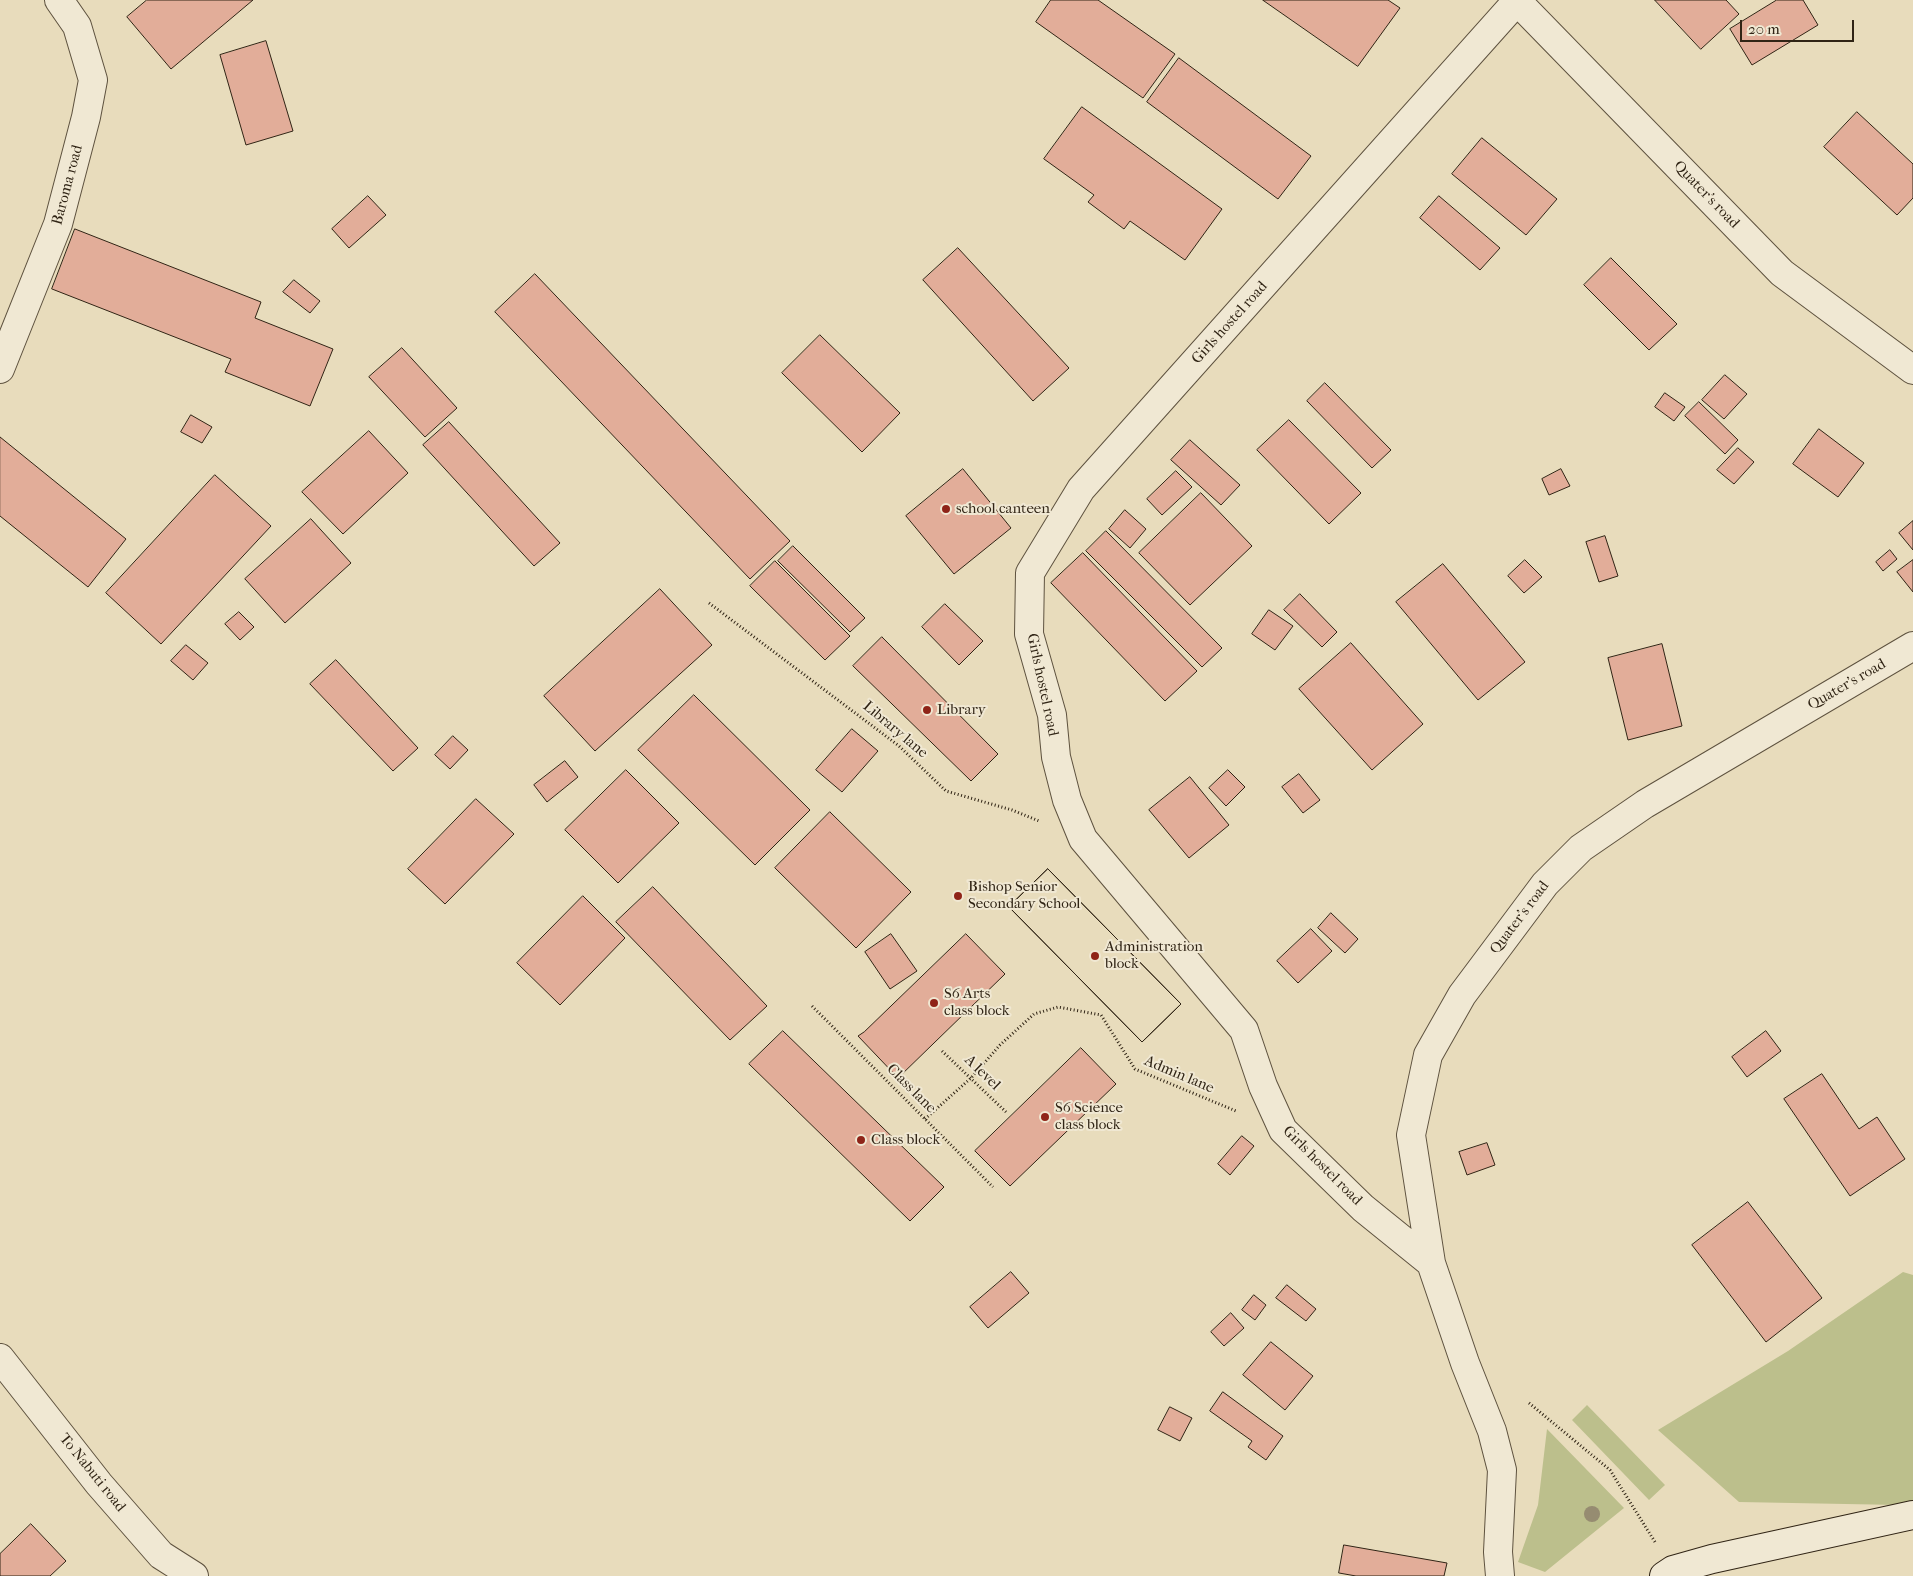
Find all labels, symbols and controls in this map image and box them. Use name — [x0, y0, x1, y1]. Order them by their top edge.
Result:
scale bar — [1743, 10, 1857, 42]
text: 20 m — [1748, 20, 1780, 38]
street label: Baroma road — [49, 143, 87, 227]
street label: Quater's road — [1669, 157, 1743, 233]
street label: Girls hostel road — [1188, 278, 1272, 368]
place label: school canteen — [956, 500, 1050, 518]
marker: school canteen — [940, 503, 952, 515]
street label: Girls hostel road — [1022, 632, 1062, 738]
street label: Quater's road — [1805, 655, 1889, 715]
street label: Library lane — [859, 698, 931, 762]
place label: Library — [937, 701, 986, 719]
marker: Library — [921, 704, 933, 716]
place label: Bishop Senior Secondary School — [968, 878, 1081, 913]
street label: Quater's road — [1487, 878, 1553, 958]
marker: Bishop Senior Secondary School — [952, 890, 964, 902]
place label: Administration block — [1105, 938, 1203, 973]
marker: Administration block — [1089, 950, 1101, 962]
place label: S6 Arts class block — [944, 985, 1010, 1020]
marker: S6 Arts class block — [928, 997, 940, 1009]
street label: A level — [960, 1052, 1004, 1094]
street label: Admin lane — [1141, 1052, 1217, 1098]
street label: Class lane — [882, 1060, 940, 1118]
place label: S6 Science class block — [1055, 1099, 1123, 1134]
marker: S6 Science class block — [1039, 1111, 1051, 1123]
street label: Girls hostel road — [1279, 1123, 1365, 1209]
place label: Class block — [871, 1131, 940, 1149]
marker: Class block — [855, 1134, 867, 1146]
street label: To Nabuti road — [55, 1430, 129, 1516]

